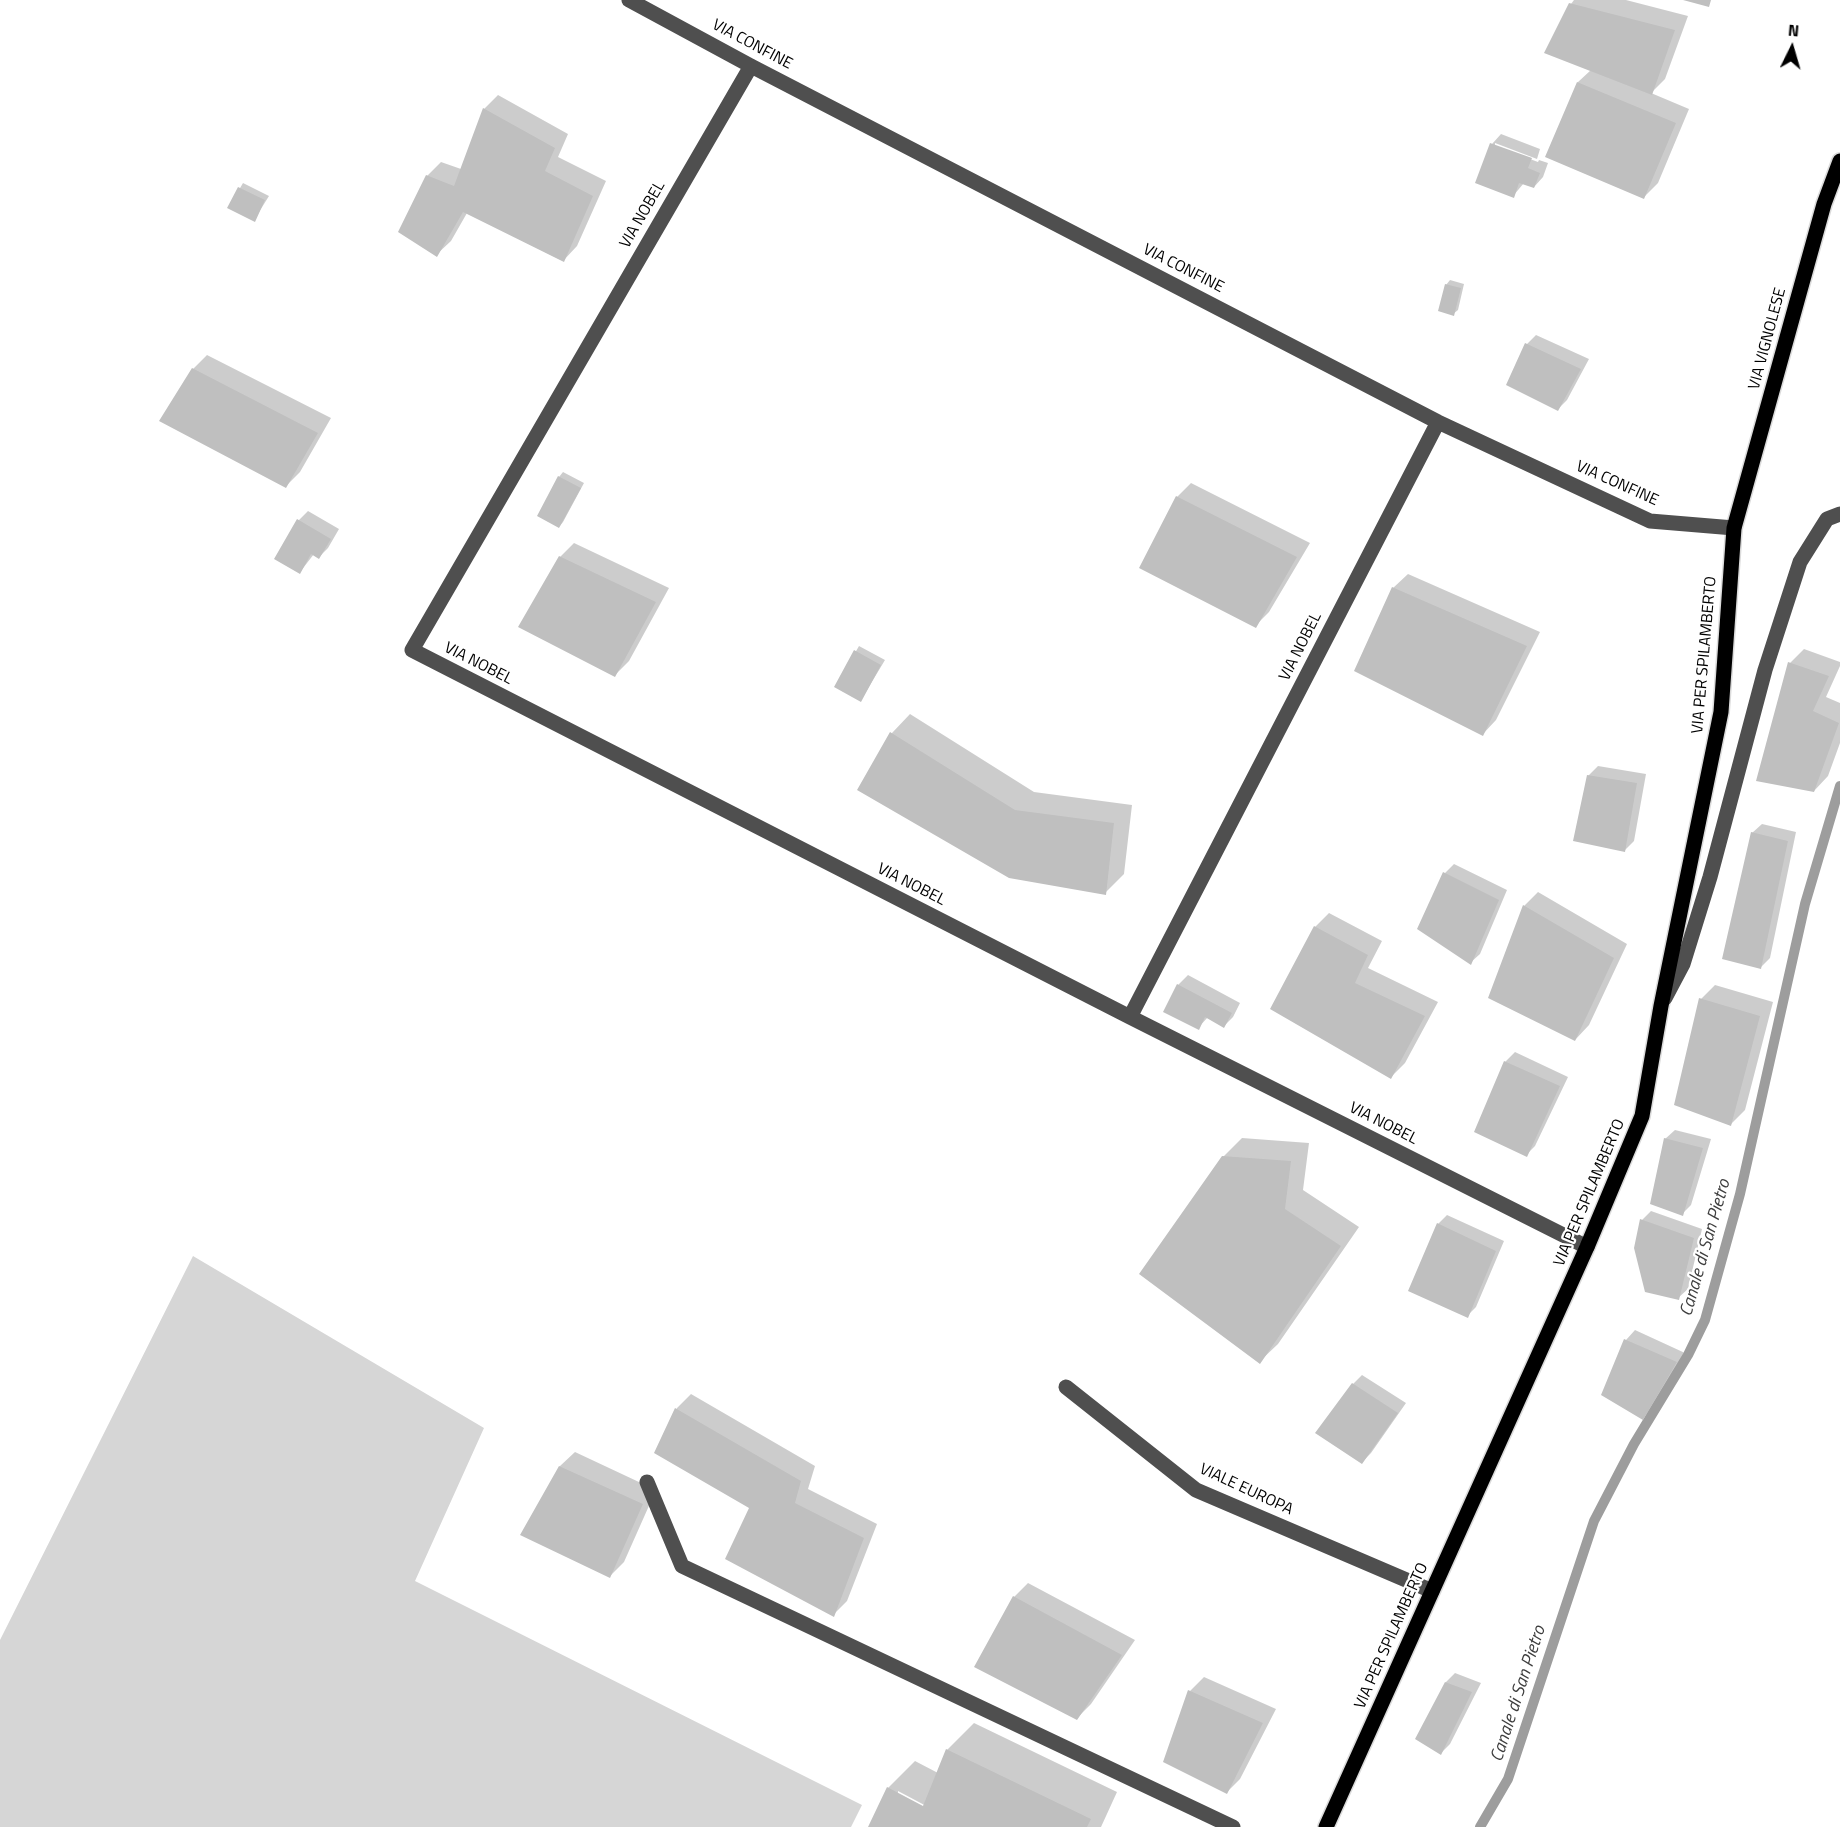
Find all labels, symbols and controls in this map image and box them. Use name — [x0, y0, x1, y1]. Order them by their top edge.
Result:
street label: VIA CONFINE — [709, 16, 795, 74]
north arrow — [1762, 18, 1822, 78]
text: N — [1787, 18, 1800, 43]
street label: VIA NOBEL — [616, 178, 670, 252]
street label: VIA CONFINE — [1139, 240, 1227, 298]
street label: VIA VIGNOLESE — [1745, 286, 1791, 392]
street label: VIA CONFINE — [1573, 457, 1661, 511]
street label: VIA PER SPILAMBERTO — [1689, 576, 1721, 734]
street label: VIA NOBEL — [1276, 610, 1326, 684]
street label: VIA NOBEL — [441, 639, 515, 689]
street label: VIA NOBEL — [874, 860, 948, 910]
street label: VIA NOBEL — [1346, 1099, 1420, 1149]
street label: VIA PER SPILAMBERTO — [1550, 1117, 1630, 1269]
water label: Canale di San Pietro — [1676, 1177, 1736, 1319]
street label: VIALE EUROPA — [1196, 1460, 1296, 1520]
street label: VIA PER SPILAMBERTO — [1351, 1560, 1433, 1712]
water label: Canale di San Pietro — [1487, 1623, 1551, 1765]

